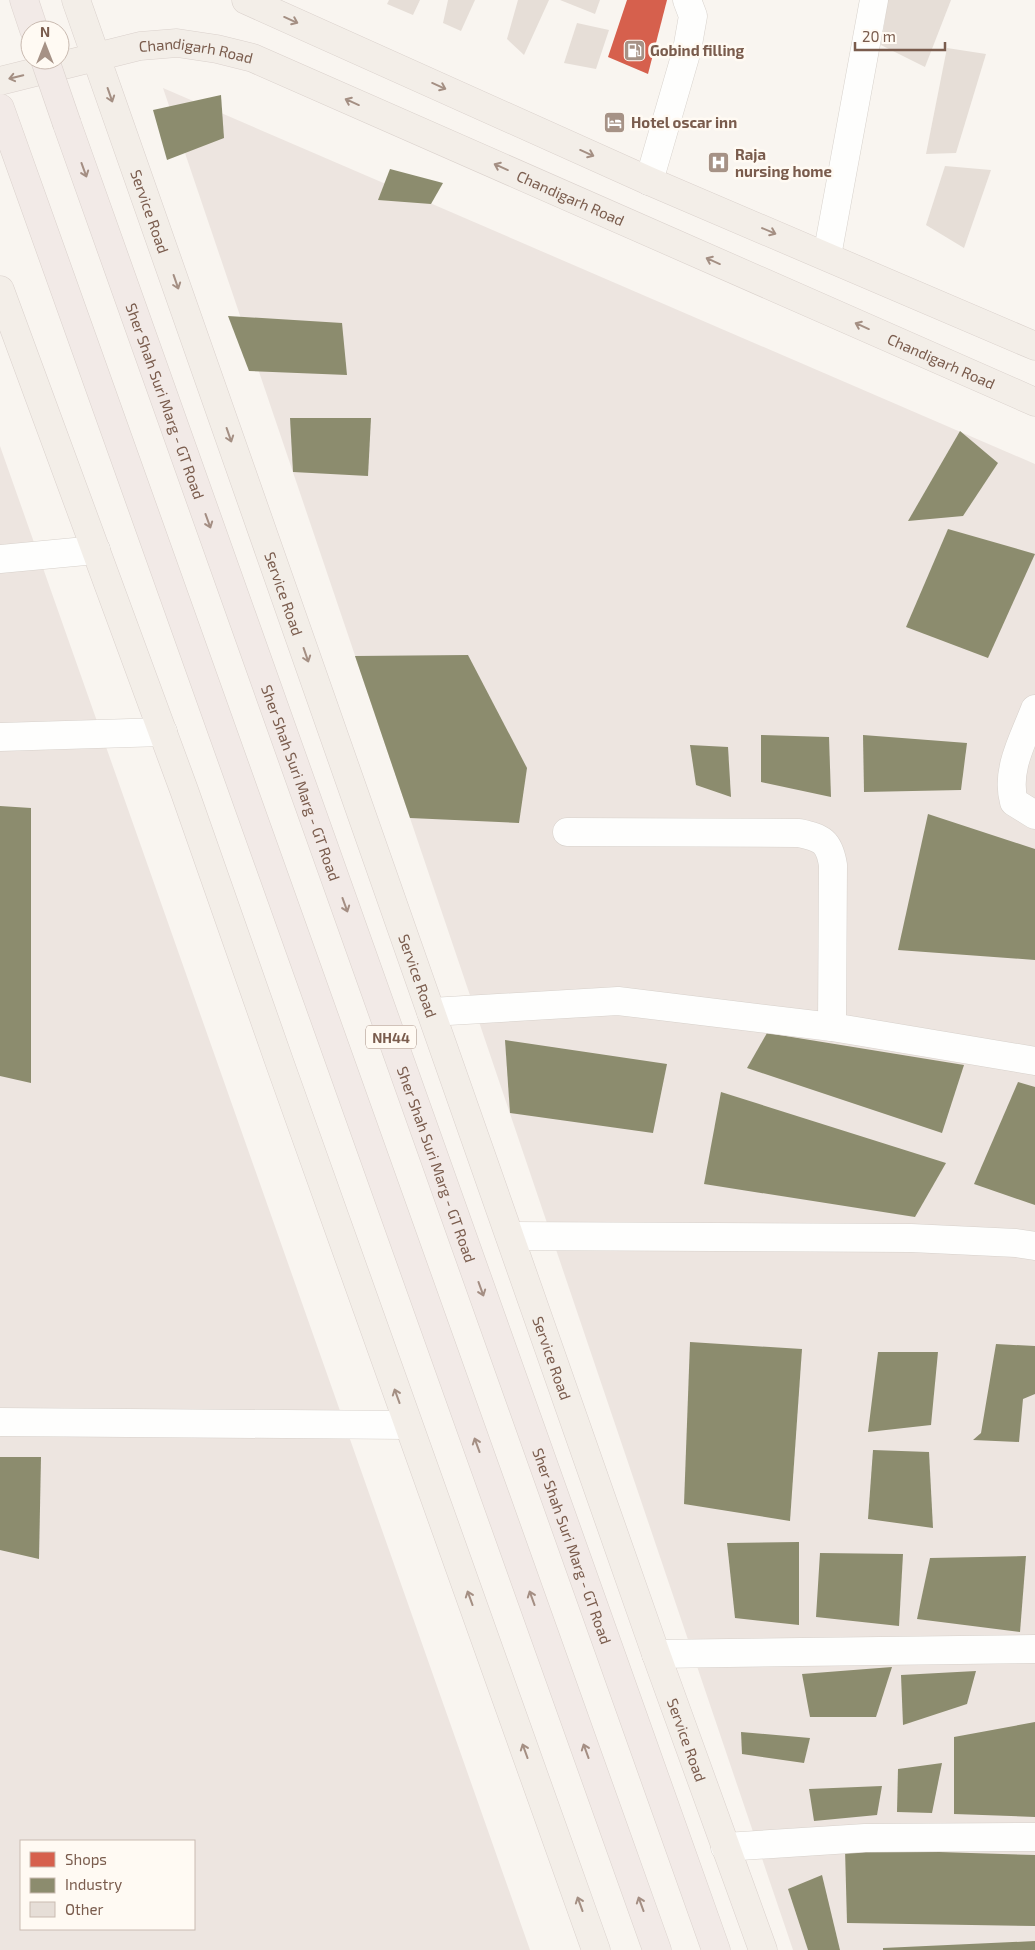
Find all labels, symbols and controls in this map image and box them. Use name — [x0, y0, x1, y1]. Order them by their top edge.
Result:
one-way arrow — [283, 15, 298, 25]
north arrow — [20, 20, 70, 70]
scale bar — [855, 20, 945, 52]
text: N — [40, 23, 50, 40]
text: 20 m — [862, 27, 896, 45]
street label: Chandigarh Road — [138, 33, 255, 67]
fuel station icon: Gobind filling — [622, 38, 646, 62]
place label: Gobind filling — [650, 41, 745, 59]
one-way arrow — [8, 73, 24, 83]
one-way arrow — [431, 82, 446, 92]
one-way arrow — [106, 87, 116, 103]
one-way arrow — [345, 96, 360, 106]
hotel icon: Hotel oscar inn — [603, 110, 627, 134]
place label: Hotel oscar inn — [631, 113, 737, 131]
place label: Raja nursing home — [735, 145, 832, 180]
one-way arrow — [579, 148, 594, 158]
hospital icon: Raja nursing home — [707, 151, 731, 175]
one-way arrow — [79, 162, 89, 178]
one-way arrow — [494, 162, 509, 171]
street label: Chandigarh Road — [514, 166, 627, 229]
street label: Service Road — [127, 167, 173, 256]
one-way arrow — [761, 228, 776, 237]
one-way arrow — [706, 255, 721, 265]
one-way arrow — [172, 274, 181, 289]
street label: Sher Shah Suri Marg - GT Road — [122, 301, 209, 501]
one-way arrow — [855, 320, 870, 330]
street label: Chandigarh Road — [885, 329, 998, 392]
one-way arrow — [225, 427, 234, 442]
one-way arrow — [204, 513, 213, 528]
street label: Service Road — [261, 549, 307, 638]
one-way arrow — [302, 646, 311, 662]
street label: Sher Shah Suri Marg - GT Road — [258, 682, 344, 883]
one-way arrow — [341, 897, 350, 912]
street label: Service Road — [395, 932, 441, 1020]
road number: NH44 — [366, 1026, 416, 1048]
street label: Sher Shah Suri Marg - GT Road — [394, 1064, 480, 1265]
one-way arrow — [477, 1281, 486, 1296]
street label: Service Road — [529, 1314, 575, 1402]
one-way arrow — [392, 1389, 401, 1404]
one-way arrow — [472, 1438, 481, 1453]
street label: Sher Shah Suri Marg - GT Road — [529, 1445, 615, 1646]
one-way arrow — [465, 1591, 474, 1606]
one-way arrow — [527, 1591, 536, 1606]
street label: Service Road — [664, 1696, 710, 1784]
one-way arrow — [520, 1744, 529, 1759]
one-way arrow — [581, 1744, 590, 1759]
legend — [20, 1840, 195, 1930]
text: Shops — [65, 1850, 107, 1868]
text: Industry — [65, 1875, 122, 1893]
one-way arrow — [575, 1897, 584, 1912]
one-way arrow — [636, 1897, 645, 1912]
text: Other — [65, 1900, 104, 1918]

